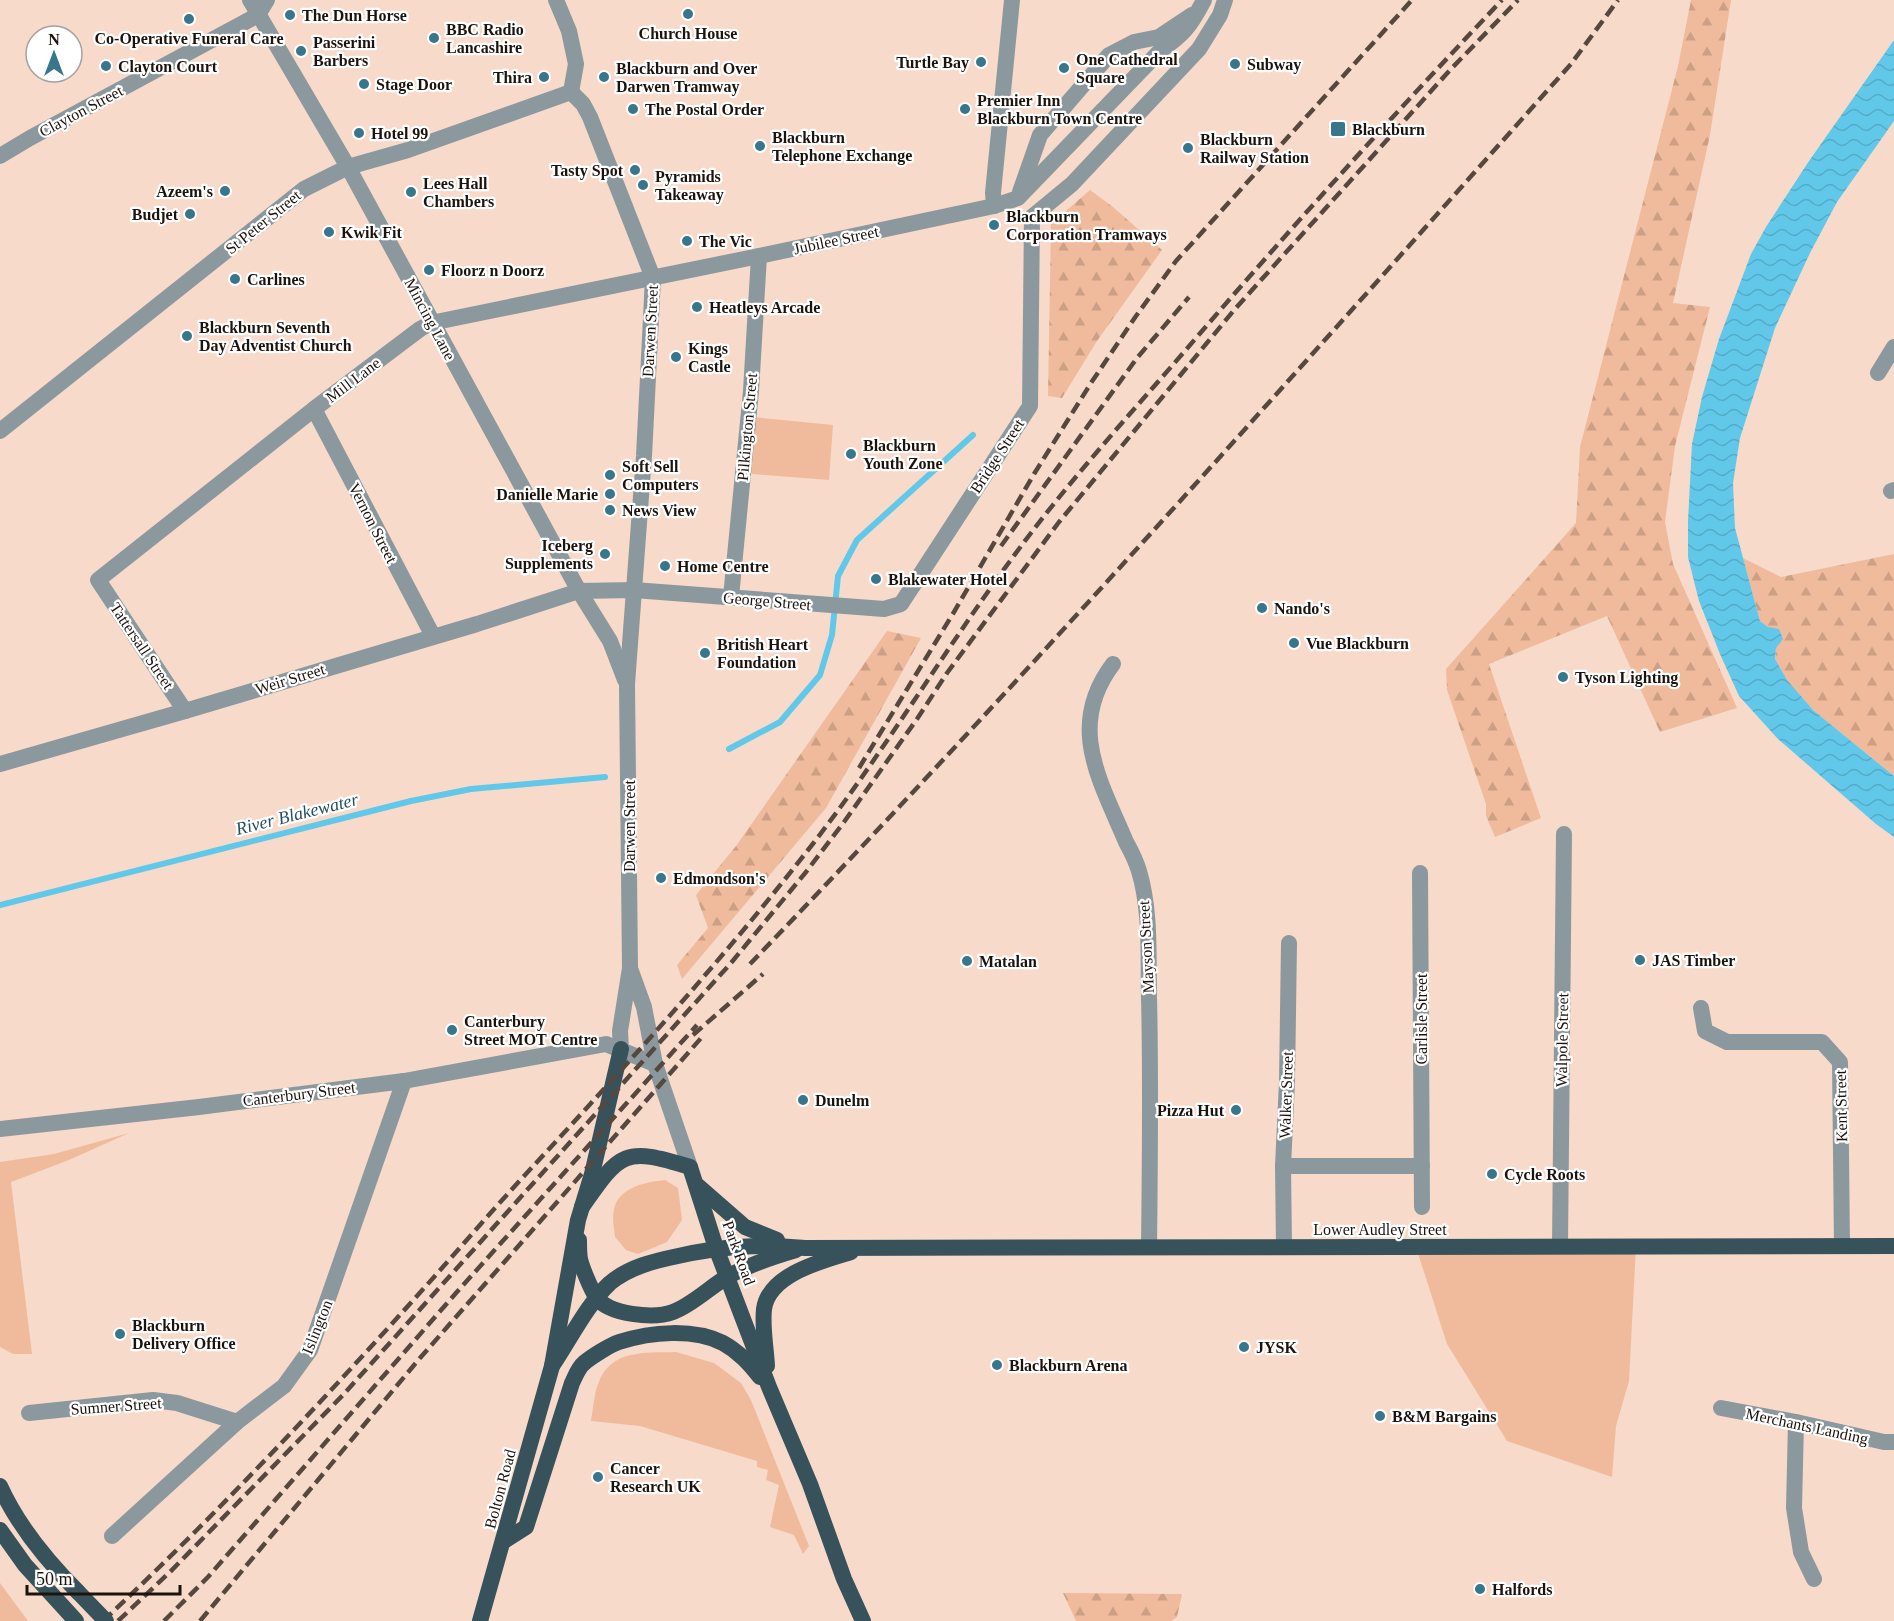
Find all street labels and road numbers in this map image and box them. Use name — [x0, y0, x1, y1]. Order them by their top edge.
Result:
street label: Clayton Street — [36, 82, 127, 141]
street label: St Peter Street — [222, 186, 304, 257]
street label: Jubilee Street — [792, 223, 881, 257]
street label: Mincing Lane — [400, 275, 459, 363]
street label: Darwen Street — [639, 284, 661, 377]
street label: Mill Lane — [323, 354, 383, 406]
street label: Pilkington Street — [734, 372, 761, 482]
street label: Bridge Street — [967, 415, 1028, 497]
street label: Vernon Street — [346, 480, 401, 566]
street label: George Street — [722, 589, 812, 614]
street label: Tattersall Street — [107, 600, 177, 693]
street label: Weir Street — [253, 660, 327, 698]
street label: Darwen Street — [621, 779, 638, 872]
street label: Mayson Street — [1135, 900, 1158, 994]
street label: Carlisle Street — [1413, 973, 1430, 1065]
street label: Walpole Street — [1553, 992, 1572, 1087]
street label: Walker Street — [1276, 1051, 1296, 1139]
street label: Kent Street — [1832, 1069, 1850, 1142]
street label: Canterbury Street — [242, 1079, 357, 1110]
street label: Park Road — [720, 1219, 758, 1287]
street label: Lower Audley Street — [1313, 1221, 1447, 1239]
street label: Islington — [298, 1297, 336, 1357]
street label: Sumner Street — [70, 1394, 163, 1418]
street label: Merchants Landing — [1744, 1405, 1870, 1448]
street label: Bolton Road — [481, 1448, 519, 1530]

